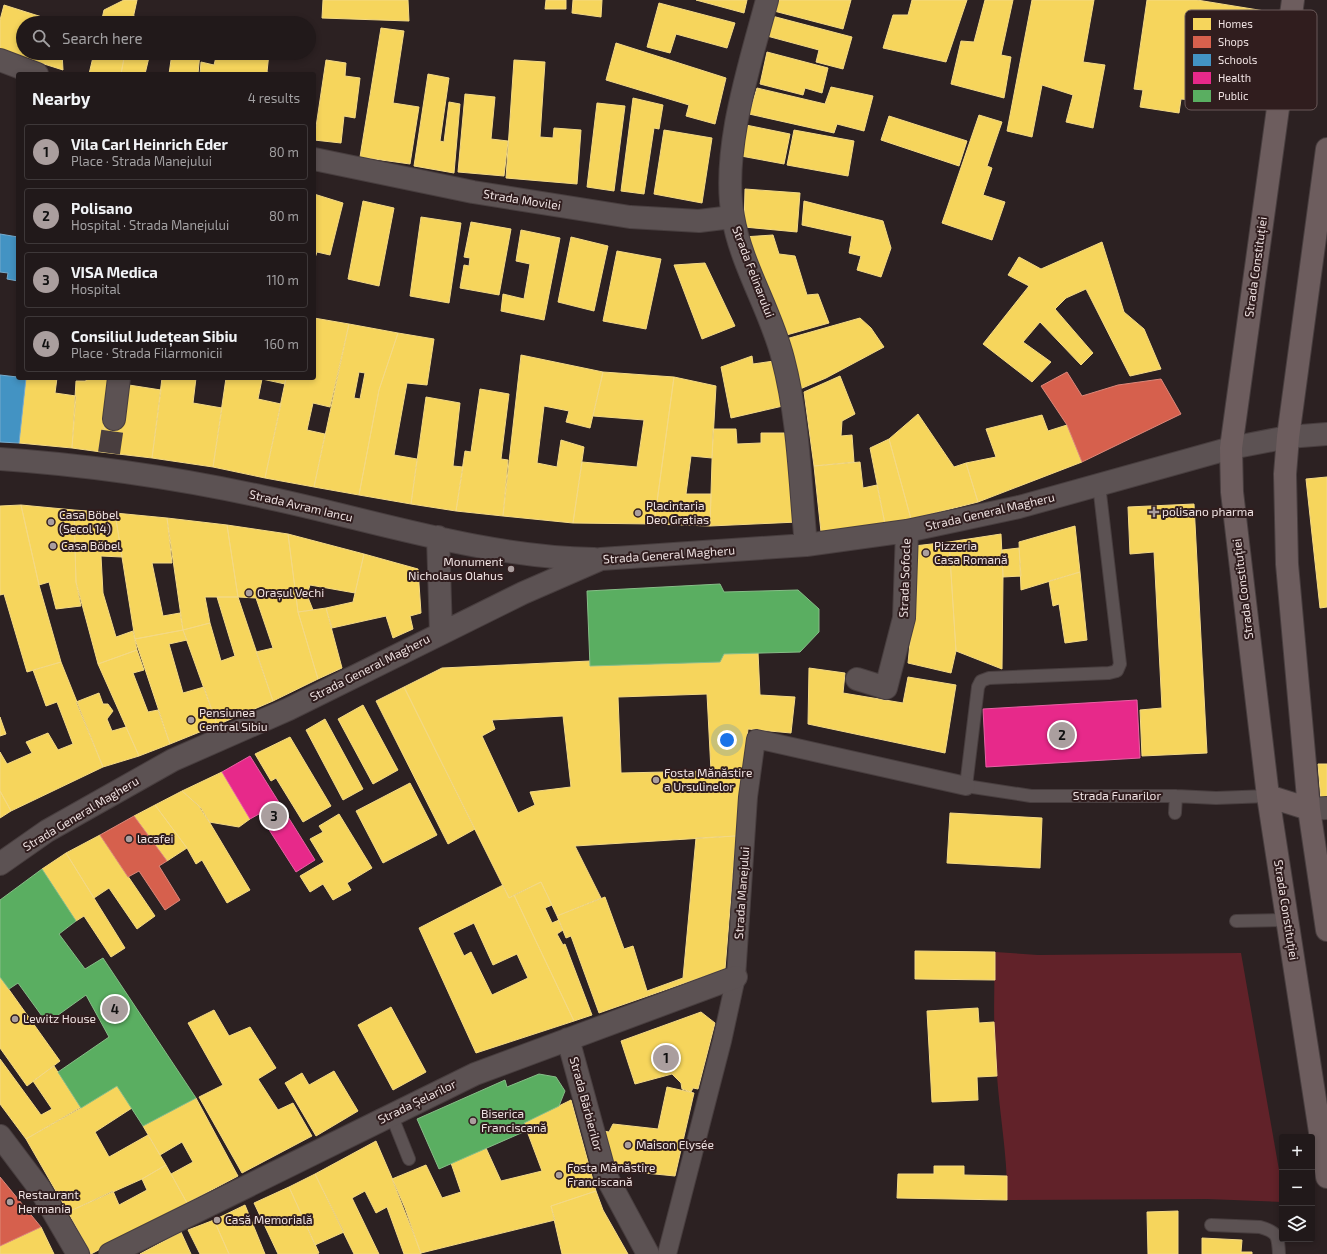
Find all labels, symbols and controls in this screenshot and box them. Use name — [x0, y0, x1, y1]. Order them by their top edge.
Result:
legend — [1185, 10, 1317, 110]
search box — [16, 16, 316, 60]
text: Homes — [1218, 17, 1253, 30]
icon: search — [30, 27, 52, 49]
text: Search here — [62, 29, 143, 47]
text: Shops — [1218, 35, 1249, 48]
text: Schools — [1218, 53, 1258, 66]
text: Health — [1218, 71, 1251, 84]
text: Nearby — [32, 88, 90, 108]
text: Public — [1218, 89, 1248, 102]
text: 4 results — [248, 90, 300, 106]
text: Vila Carl Heinrich Eder — [71, 135, 228, 153]
text: 1 — [43, 144, 49, 160]
text: 80 m — [269, 144, 299, 160]
text: Place · Strada Manejului — [71, 153, 212, 169]
street label: Strada Movilei — [482, 186, 562, 212]
text: Polisano — [71, 199, 133, 217]
text: 2 — [42, 208, 50, 224]
text: 80 m — [269, 208, 299, 224]
street label: Strada Constituției — [1241, 216, 1271, 318]
text: Hospital · Strada Manejului — [71, 217, 229, 233]
street label: Strada Felinarului — [730, 224, 778, 319]
text: VISA Medica — [71, 263, 158, 281]
text: 3 — [42, 272, 50, 288]
text: 110 m — [267, 272, 299, 288]
text: Hospital — [71, 281, 120, 297]
text: Consiliul Județean Sibiu — [71, 327, 237, 345]
text: 4 — [42, 336, 50, 352]
text: 160 m — [264, 336, 299, 352]
text: Place · Strada Filarmonicii — [71, 345, 223, 361]
street label: Strada Avram Iancu — [248, 486, 354, 524]
street label: Strada General Magheru — [924, 489, 1056, 533]
place label: Placintaria Deo Gratias — [646, 498, 709, 526]
place label: polisano pharma — [1162, 504, 1254, 518]
place label: Casa Böbel (Secol 14) — [59, 507, 119, 535]
marker: polisano pharma — [1149, 507, 1159, 517]
marker: Placintaria Deo Gratias — [633, 508, 643, 518]
marker: Casa Böbel (Secol 14) — [46, 517, 56, 527]
place label: Casa Böbel — [61, 538, 121, 552]
street label: Strada Sofocle — [896, 538, 912, 618]
place label: Pizzeria Casa Romană — [934, 538, 1008, 566]
street label: Strada Constituției — [1229, 538, 1257, 640]
marker: Casa Böbel — [48, 541, 58, 551]
street label: Strada General Magheru — [602, 542, 735, 566]
marker: Pizzeria Casa Romană — [921, 548, 931, 558]
place label: Monument Nicholaus Olahus — [408, 554, 503, 582]
marker: Monument Nicholaus Olahus — [506, 564, 516, 574]
place label: Orașul Vechi — [257, 585, 324, 601]
marker: Orașul Vechi — [244, 588, 254, 598]
street label: Strada General Magheru — [307, 631, 432, 703]
place label: Pensiunea Central Sibiu — [199, 705, 268, 733]
marker: Pensiunea Central Sibiu — [186, 715, 196, 725]
pin: 2 — [1049, 720, 1075, 750]
your location — [717, 730, 737, 750]
place label: Fosta Mănăstire a Ursulinelor — [664, 765, 752, 793]
street label: Strada General Magheru — [20, 773, 141, 853]
marker: Fosta Mănăstire a Ursulinelor — [651, 775, 661, 785]
street label: Strada Funarilor — [1073, 788, 1161, 802]
pin: 3 — [261, 801, 287, 831]
place label: lacafei — [137, 831, 174, 845]
marker: lacafei — [124, 834, 134, 844]
street label: Strada Manejului — [731, 846, 752, 940]
street label: Strada Constituției — [1270, 859, 1302, 961]
pin: 4 — [102, 994, 128, 1024]
place label: Lewitz House — [23, 1011, 96, 1025]
marker: Lewitz House — [10, 1014, 20, 1024]
pin: 1 — [653, 1043, 679, 1073]
street label: Strada Bărbierilor — [568, 1055, 606, 1153]
street label: Strada Șelarilor — [375, 1076, 459, 1128]
place label: Biserica Franciscană — [481, 1106, 547, 1134]
marker: Biserica Franciscană — [468, 1116, 478, 1126]
map controls — [1279, 1134, 1315, 1242]
button: + — [1279, 1134, 1315, 1170]
place label: Maison Elysée — [636, 1137, 714, 1151]
marker: Maison Elysée — [623, 1140, 633, 1150]
place label: Fosta Mănăstire Franciscană — [567, 1160, 655, 1188]
marker: Fosta Mănăstire Franciscană — [554, 1170, 564, 1180]
button: − — [1279, 1170, 1315, 1206]
place label: Restaurant Hermania — [18, 1187, 79, 1215]
marker: Restaurant Hermania — [5, 1197, 15, 1207]
button: layers — [1279, 1206, 1315, 1242]
place label: Casă Memorială — [225, 1212, 313, 1226]
marker: Casă Memorială — [212, 1215, 222, 1225]

